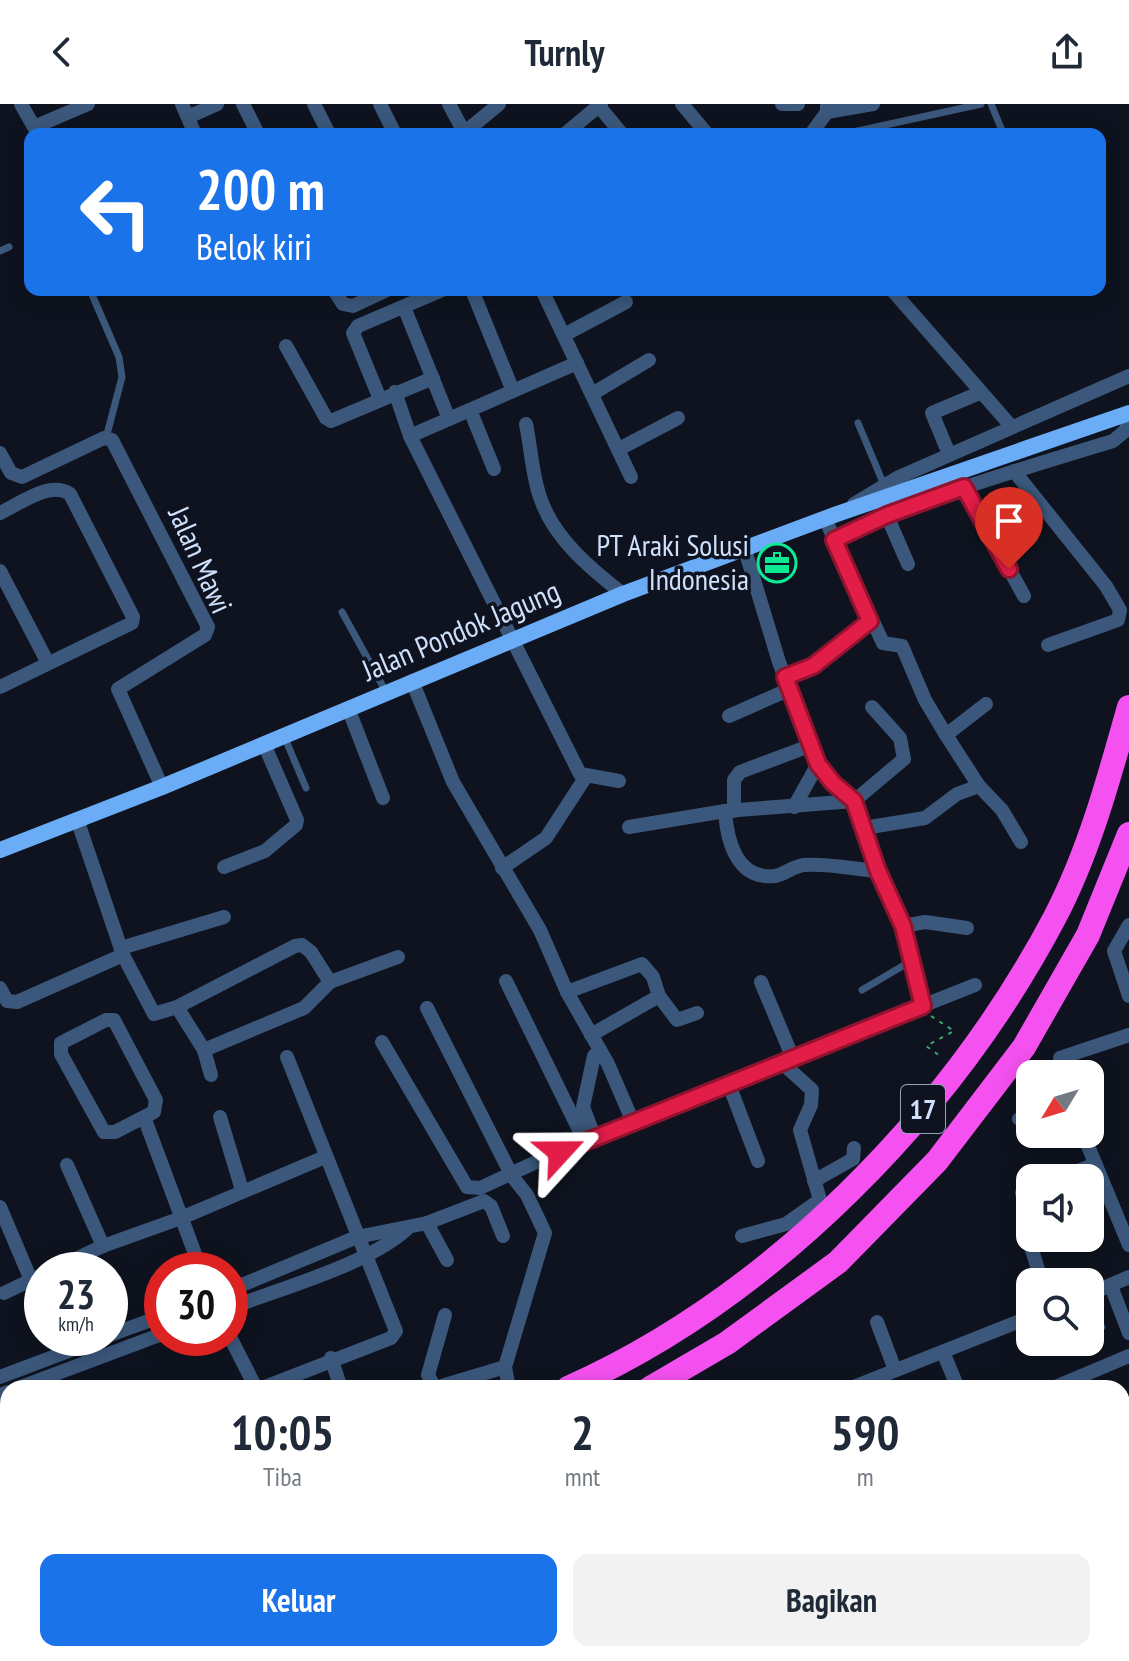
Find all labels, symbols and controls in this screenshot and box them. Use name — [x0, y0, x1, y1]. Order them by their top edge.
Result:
text: Turnly — [525, 29, 604, 76]
icon: back — [40, 30, 84, 74]
icon: share — [1045, 30, 1089, 74]
text: 200 m — [196, 153, 325, 225]
icon: left — [64, 160, 168, 264]
text: Belok kiri — [196, 223, 312, 270]
pin — [975, 487, 1043, 569]
street label: Jalan Mawi — [160, 499, 242, 619]
icon: arrive — [987, 499, 1031, 543]
place label: PT Araki Solusi Indonesia — [596, 525, 749, 598]
office icon: PT Araki Solusi Indonesia — [756, 542, 798, 584]
street label: Jalan Pondok Jagung — [355, 570, 565, 689]
north arrow — [1016, 1060, 1104, 1148]
map controls — [1016, 1060, 1104, 1356]
road number: 17 — [901, 1085, 945, 1133]
position arrow — [518, 1110, 602, 1194]
button: sound — [1016, 1164, 1104, 1252]
speed limit sign: 30 — [144, 1252, 248, 1356]
text: 23 — [57, 1268, 95, 1320]
button: search — [1016, 1268, 1104, 1356]
text: km/h — [58, 1311, 94, 1337]
text: 10:05 — [230, 1401, 334, 1463]
text: 2 — [571, 1401, 594, 1463]
text: 590 — [831, 1401, 900, 1463]
text: Tiba — [263, 1460, 302, 1493]
text: mnt — [565, 1460, 600, 1493]
text: m — [857, 1460, 874, 1493]
button: Keluar — [40, 1554, 557, 1646]
button: Bagikan — [573, 1554, 1090, 1646]

